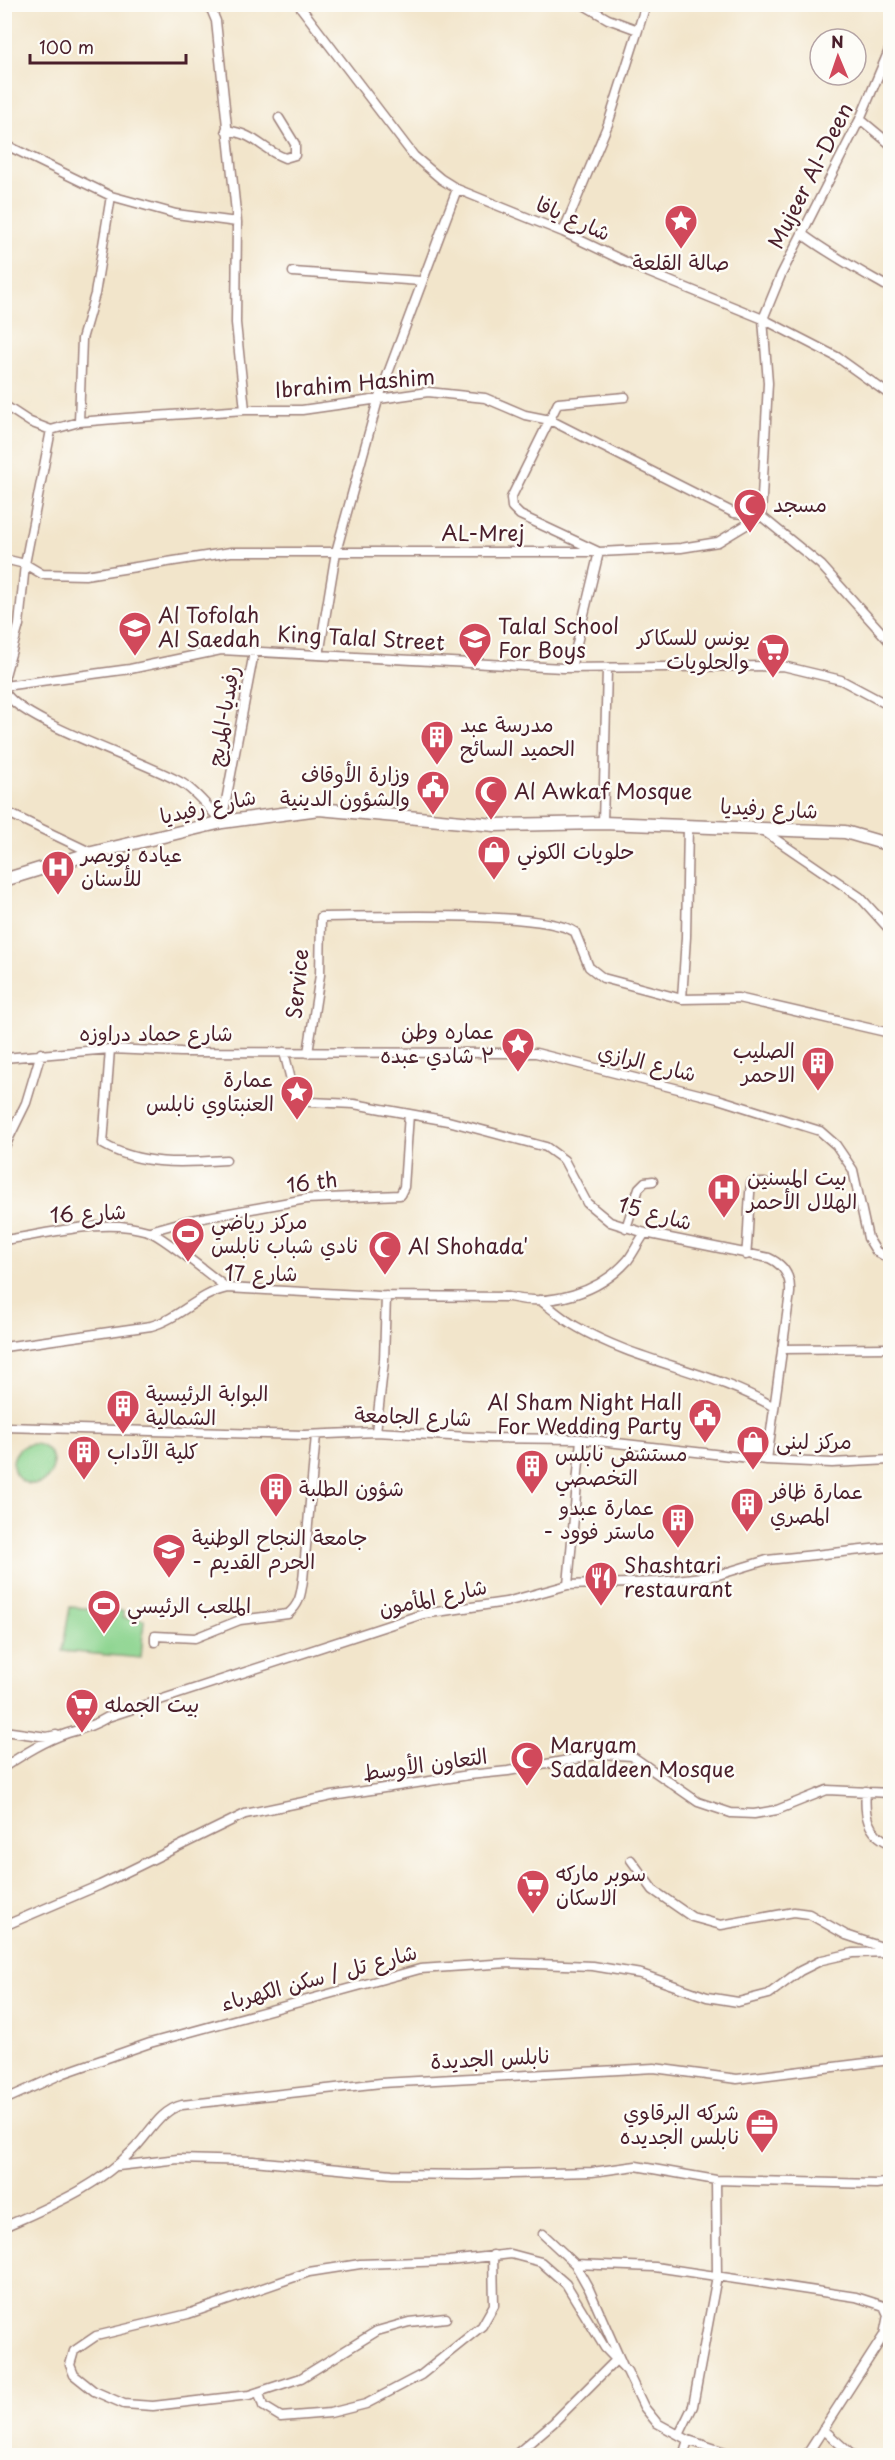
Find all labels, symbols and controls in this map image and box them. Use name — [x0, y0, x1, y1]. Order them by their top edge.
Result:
scale bar — [30, 27, 186, 65]
north arrow — [808, 27, 868, 87]
text: N — [831, 29, 844, 53]
text: 100 m — [39, 33, 94, 60]
street label: Mujeer Al-Deen — [759, 96, 860, 254]
street label: شارع يافا — [531, 187, 616, 249]
place icon: صالة القلعة — [663, 203, 699, 250]
place label: صالة القلعة — [633, 245, 729, 277]
street label: Ibrahim Hashim — [273, 359, 436, 405]
mosque icon: مسجد — [732, 487, 768, 534]
place label: مسجد — [773, 487, 827, 519]
street label: AL-Mrej — [442, 516, 524, 548]
place label: Al Tofolah Al Saedah — [158, 598, 260, 654]
place label: Talal School For Boys — [498, 609, 619, 665]
school or university icon: Al Tofolah Al Saedah — [117, 610, 153, 657]
street label: King Talal Street — [277, 617, 446, 657]
place label: يونس للسكاكر والحلويات — [635, 620, 750, 676]
school or university icon: Talal School For Boys — [457, 621, 493, 668]
supermarket icon: يونس للسكاكر والحلويات — [755, 632, 791, 679]
street label: رفيديا-المريج — [197, 663, 247, 768]
place label: مدرسة عبد الحميد السائح — [460, 707, 575, 763]
building icon: مدرسة عبد الحميد السائح — [419, 719, 455, 766]
place label: وزارة الأوقاف والشؤون الدينية — [280, 757, 410, 813]
public building icon: وزارة الأوقاف والشؤون الدينية — [415, 769, 451, 816]
mosque icon: Al Awkaf Mosque — [473, 774, 509, 821]
place label: Al Awkaf Mosque — [514, 774, 692, 806]
street label: شارع رفيديا — [156, 779, 259, 832]
street label: شارع رفيديا — [719, 788, 819, 827]
shop icon: حلويات الكوني — [476, 834, 512, 881]
place label: حلويات الكوني — [517, 834, 635, 871]
place label: عياده نويصر للأسنان — [79, 837, 182, 893]
hospital icon: عياده نويصر للأسنان — [40, 849, 76, 896]
street label: Service — [276, 947, 316, 1021]
place label: عماره وطن ٣ شادي عبده — [380, 1014, 495, 1071]
street label: شارع حماد دراوزه — [79, 1016, 233, 1049]
place icon: عماره وطن ٣ شادي عبده — [500, 1026, 536, 1073]
street label: شارع الرازي — [595, 1033, 700, 1090]
place label: الصليب الاحمر — [733, 1033, 795, 1089]
building icon: الصليب الاحمر — [800, 1045, 836, 1092]
place label: عمارة العنبتاوي نابلس — [146, 1062, 274, 1119]
place icon: عمارة العنبتاوي نابلس — [279, 1074, 315, 1121]
place label: بيت المسنين الهلال الأحمر — [745, 1160, 857, 1216]
street label: 16 th — [285, 1162, 339, 1200]
hospital icon: بيت المسنين الهلال الأحمر — [706, 1172, 742, 1219]
street label: شارع 15 — [615, 1187, 696, 1238]
street label: شارع 16 — [49, 1194, 127, 1231]
place label: مركز رياضي نادي شباب نابلس — [211, 1204, 358, 1261]
sports icon: مركز رياضي نادي شباب نابلس — [170, 1216, 206, 1263]
mosque icon: Al Shohada' — [367, 1229, 403, 1276]
place label: Al Shohada' — [408, 1229, 528, 1261]
street label: شارع 17 — [225, 1256, 297, 1289]
place label: البوابة الرئيسية الشمالية — [146, 1376, 268, 1432]
place label: Al Sham Night Hall For Wedding Party — [487, 1385, 682, 1441]
building icon: البوابة الرئيسية الشمالية — [105, 1388, 141, 1435]
street label: شارع الجامعة — [354, 1397, 472, 1434]
public building icon: Al Sham Night Hall For Wedding Party — [687, 1397, 723, 1444]
shop icon: مركز لبنى — [735, 1424, 771, 1471]
place label: مركز لبنى — [776, 1424, 852, 1456]
building icon: كلية الآداب — [66, 1434, 102, 1481]
place label: كلية الآداب — [107, 1434, 199, 1466]
place label: مستشفى نابلس التخصصي — [555, 1436, 687, 1497]
building icon: مستشفى نابلس التخصصي — [514, 1448, 550, 1495]
building icon: شؤون الطلبة — [258, 1471, 294, 1518]
place label: شؤون الطلبة — [299, 1471, 404, 1503]
place label: عمارة ظافر المصري — [768, 1474, 864, 1531]
building icon: عمارة ظافر المصري — [729, 1486, 765, 1533]
place label: عمارة عبدو - ماستر فوود — [543, 1490, 655, 1546]
building icon: عمارة عبدو - ماستر فوود — [660, 1502, 696, 1549]
place label: جامعة النجاح الوطنية - الحرم القديم — [192, 1520, 368, 1578]
school or university icon: جامعة النجاح الوطنية - الحرم القديم — [151, 1532, 187, 1579]
place label: Shashtari restaurant — [624, 1548, 732, 1604]
restaurant icon: Shashtari restaurant — [583, 1560, 619, 1607]
street label: شارع المأمون — [376, 1569, 490, 1624]
sports icon: الملعب الرئيسي — [86, 1588, 122, 1635]
place label: الملعب الرئيسي — [127, 1588, 251, 1625]
supermarket icon: بيت الجمله — [64, 1687, 100, 1734]
place label: بيت الجمله — [105, 1687, 199, 1719]
place label: Maryam Sadaldeen Mosque — [550, 1728, 735, 1784]
street label: التعاون الأوسط — [360, 1738, 489, 1788]
mosque icon: Maryam Sadaldeen Mosque — [509, 1740, 545, 1787]
place label: سوبر ماركه الاسكان — [556, 1856, 646, 1912]
supermarket icon: سوبر ماركه الاسكان — [515, 1868, 551, 1915]
street label: شارع تل / سكن الكهرباء — [217, 1934, 421, 2019]
street label: نابلس الجديدة — [430, 2038, 550, 2076]
place label: شركه البرقاوي نابلس الجديده — [620, 2095, 739, 2151]
office icon: شركه البرقاوي نابلس الجديده — [744, 2107, 780, 2154]

